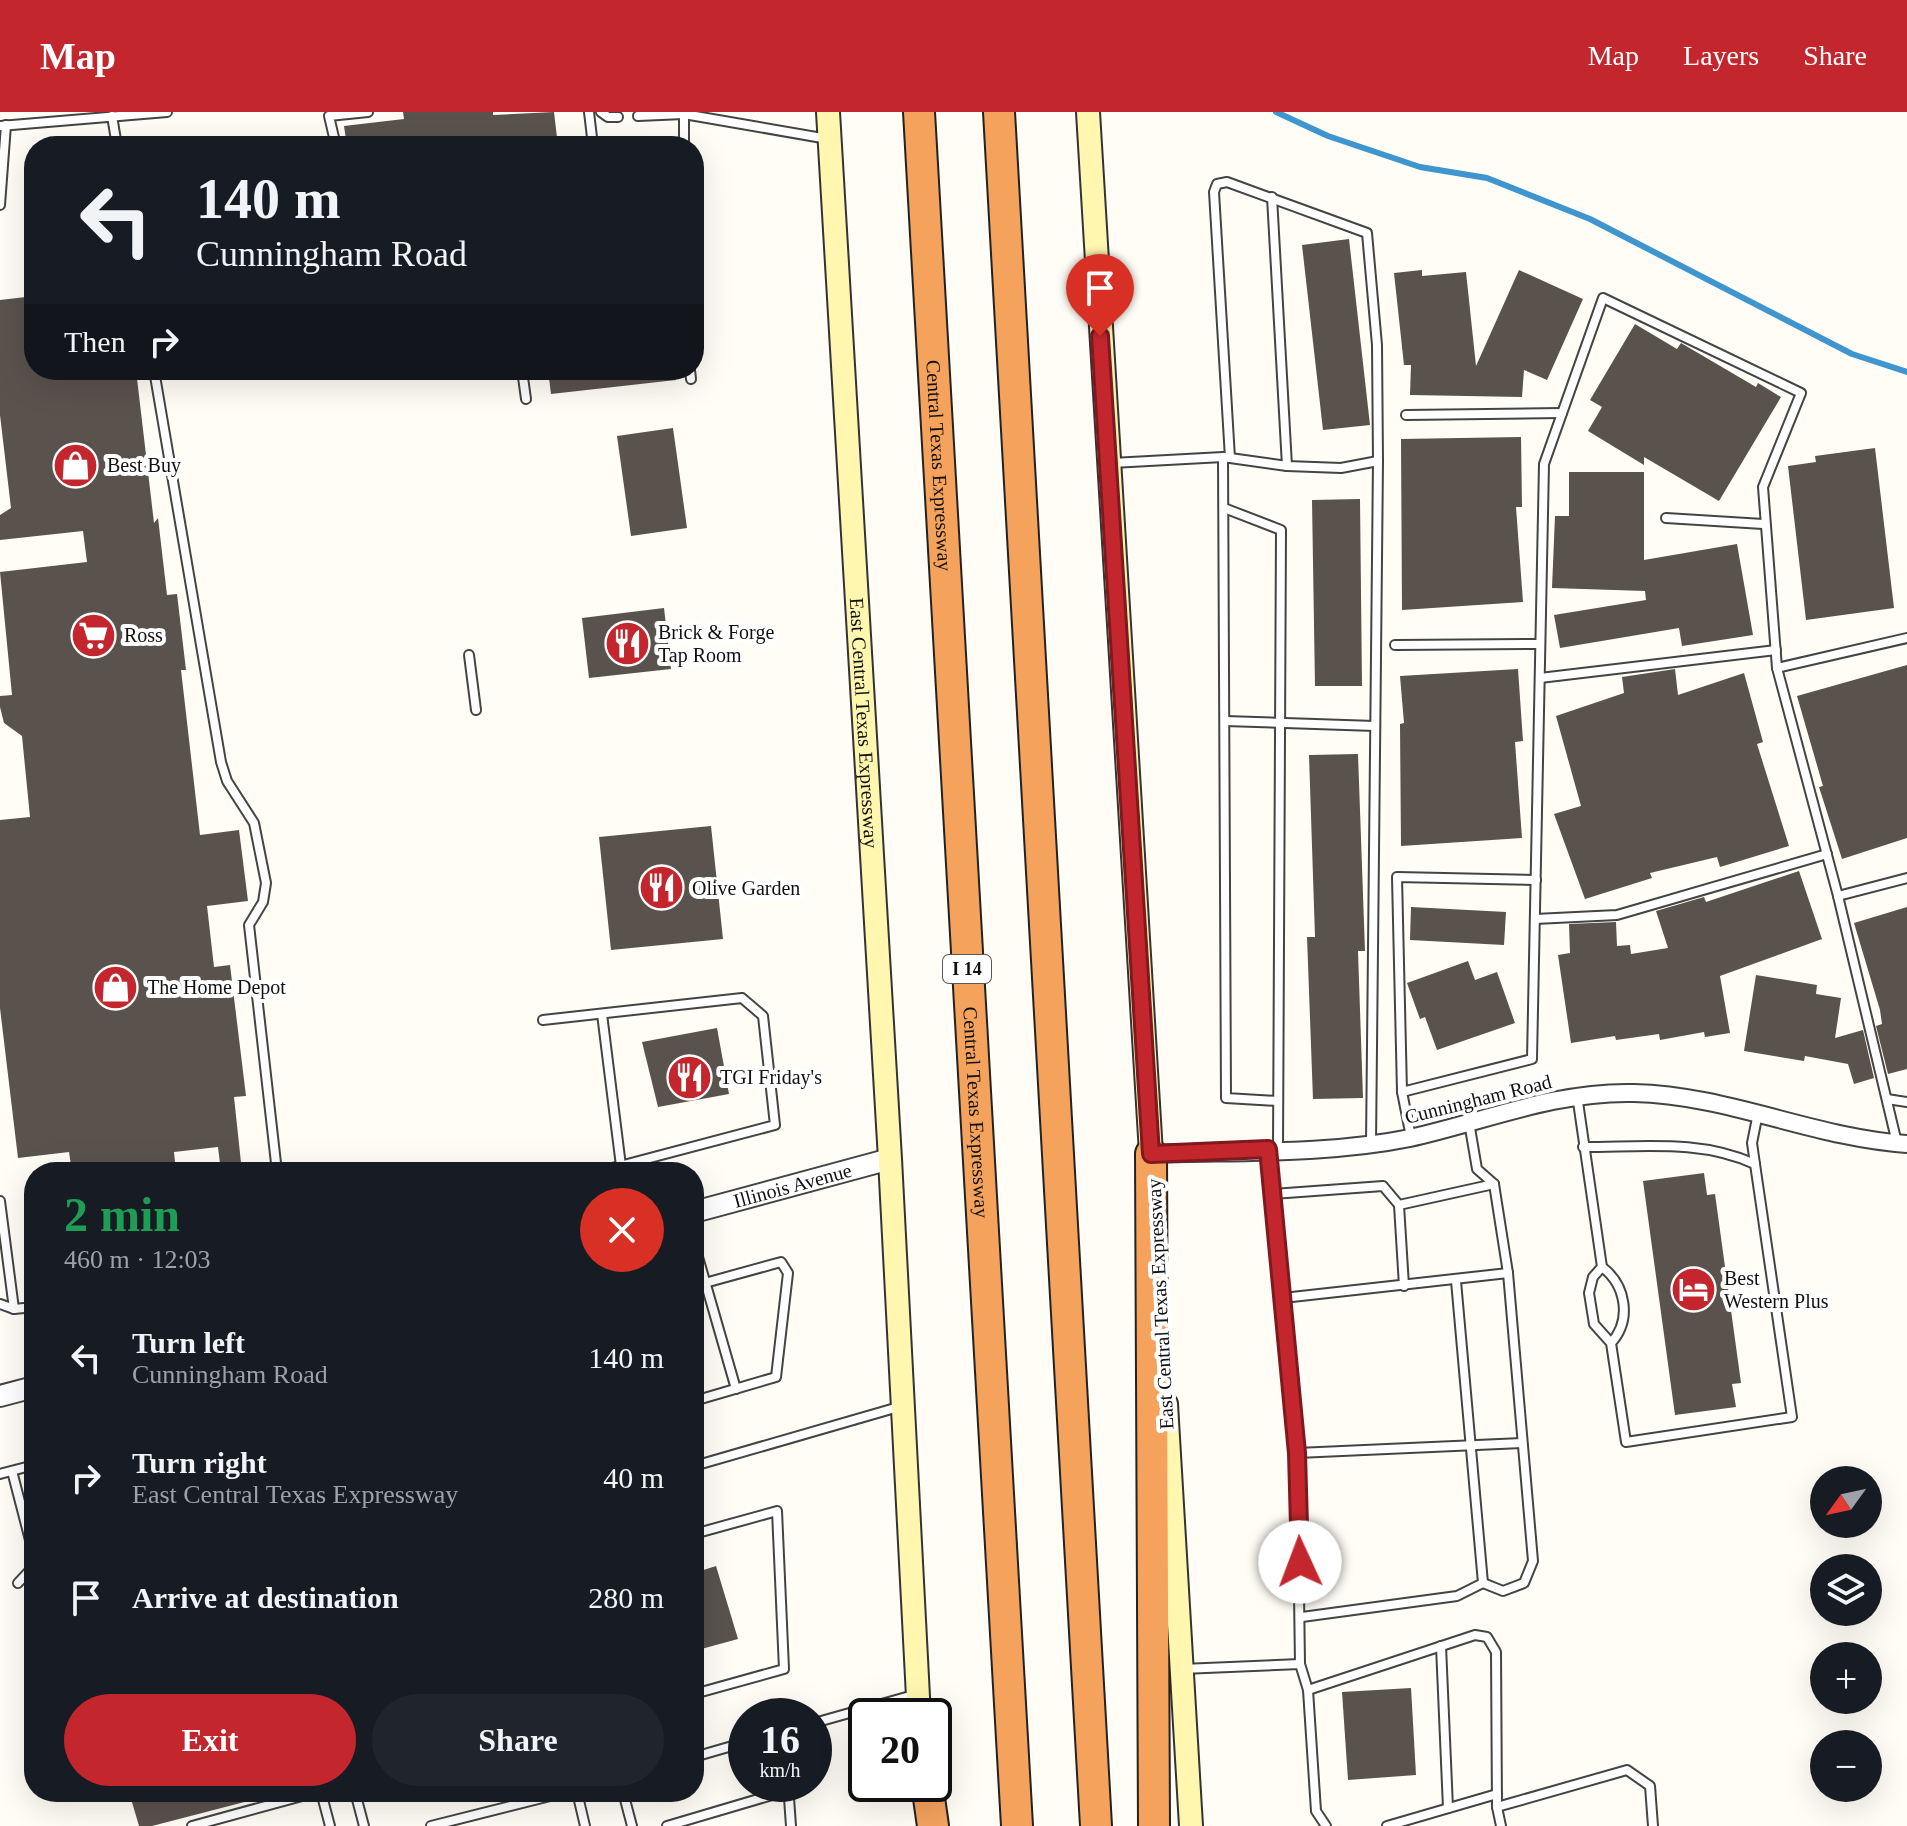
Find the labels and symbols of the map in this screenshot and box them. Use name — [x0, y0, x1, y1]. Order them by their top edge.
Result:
pin — [1066, 254, 1134, 336]
street label: Central Texas Expressway — [922, 359, 956, 572]
shop icon: Best Buy — [52, 441, 100, 489]
place label: Best Buy — [107, 454, 181, 477]
street label: East Central Texas Expressway — [846, 597, 883, 849]
supermarket icon: Ross — [69, 611, 117, 659]
restaurant icon: Brick & Forge Tap Room — [603, 619, 651, 667]
place label: Brick & Forge Tap Room — [658, 621, 774, 667]
place label: Ross — [124, 624, 163, 646]
restaurant icon: Olive Garden — [637, 864, 685, 912]
place label: Olive Garden — [692, 877, 800, 899]
road number: I 14 — [943, 955, 991, 983]
shop icon: The Home Depot — [92, 963, 140, 1011]
place label: The Home Depot — [147, 976, 286, 999]
street label: Central Texas Expressway — [959, 1006, 993, 1219]
restaurant icon: TGI Friday's — [665, 1053, 713, 1101]
place label: TGI Friday's — [720, 1066, 822, 1089]
street label: Cunningham Road — [1402, 1070, 1554, 1129]
street label: Illinois Avenue — [731, 1159, 854, 1212]
street label: East Central Texas Expressway — [1142, 1178, 1179, 1430]
hotel icon: Best Western Plus — [1669, 1265, 1717, 1313]
place label: Best Western Plus — [1724, 1267, 1829, 1312]
north arrow — [1810, 1466, 1882, 1538]
position arrow — [1258, 1520, 1342, 1604]
speed limit sign: 20 — [848, 1698, 952, 1802]

